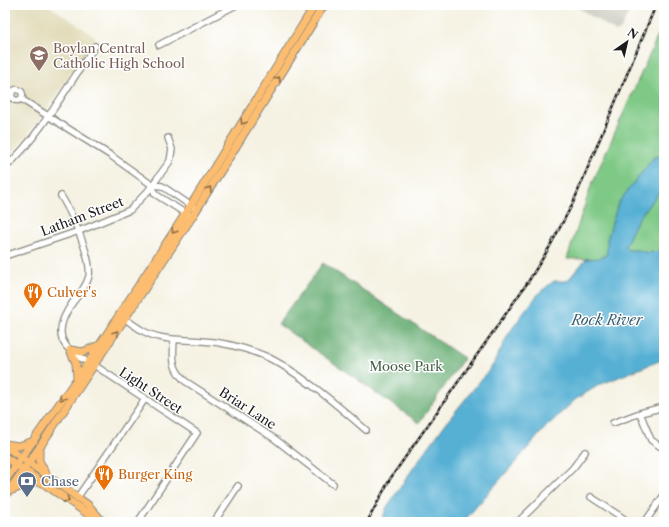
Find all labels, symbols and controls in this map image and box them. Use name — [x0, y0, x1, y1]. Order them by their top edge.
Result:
north arrow — [607, 22, 647, 62]
text: N — [625, 25, 641, 42]
place label: Boylan Central Catholic High School — [53, 40, 185, 71]
school or university icon: Boylan Central Catholic High School — [28, 44, 50, 72]
one-way arrow — [274, 76, 281, 83]
one-way arrow — [241, 117, 248, 124]
one-way arrow — [205, 186, 212, 193]
street label: Latham Street — [38, 193, 126, 239]
one-way arrow — [172, 227, 179, 234]
restaurant icon: Culver's — [22, 281, 44, 309]
place label: Culver's — [47, 284, 97, 300]
water label: Rock River — [571, 311, 644, 329]
one-way arrow — [111, 330, 118, 337]
park label: Moose Park — [369, 358, 443, 374]
street label: Light Street — [116, 364, 186, 417]
street label: Briar Lane — [216, 384, 280, 432]
one-way arrow — [59, 394, 67, 401]
restaurant icon: Burger King — [93, 463, 115, 491]
place label: Burger King — [118, 466, 192, 482]
bank icon: Chase — [16, 470, 38, 498]
place label: Chase — [41, 473, 79, 489]
one-way arrow — [63, 496, 70, 503]

